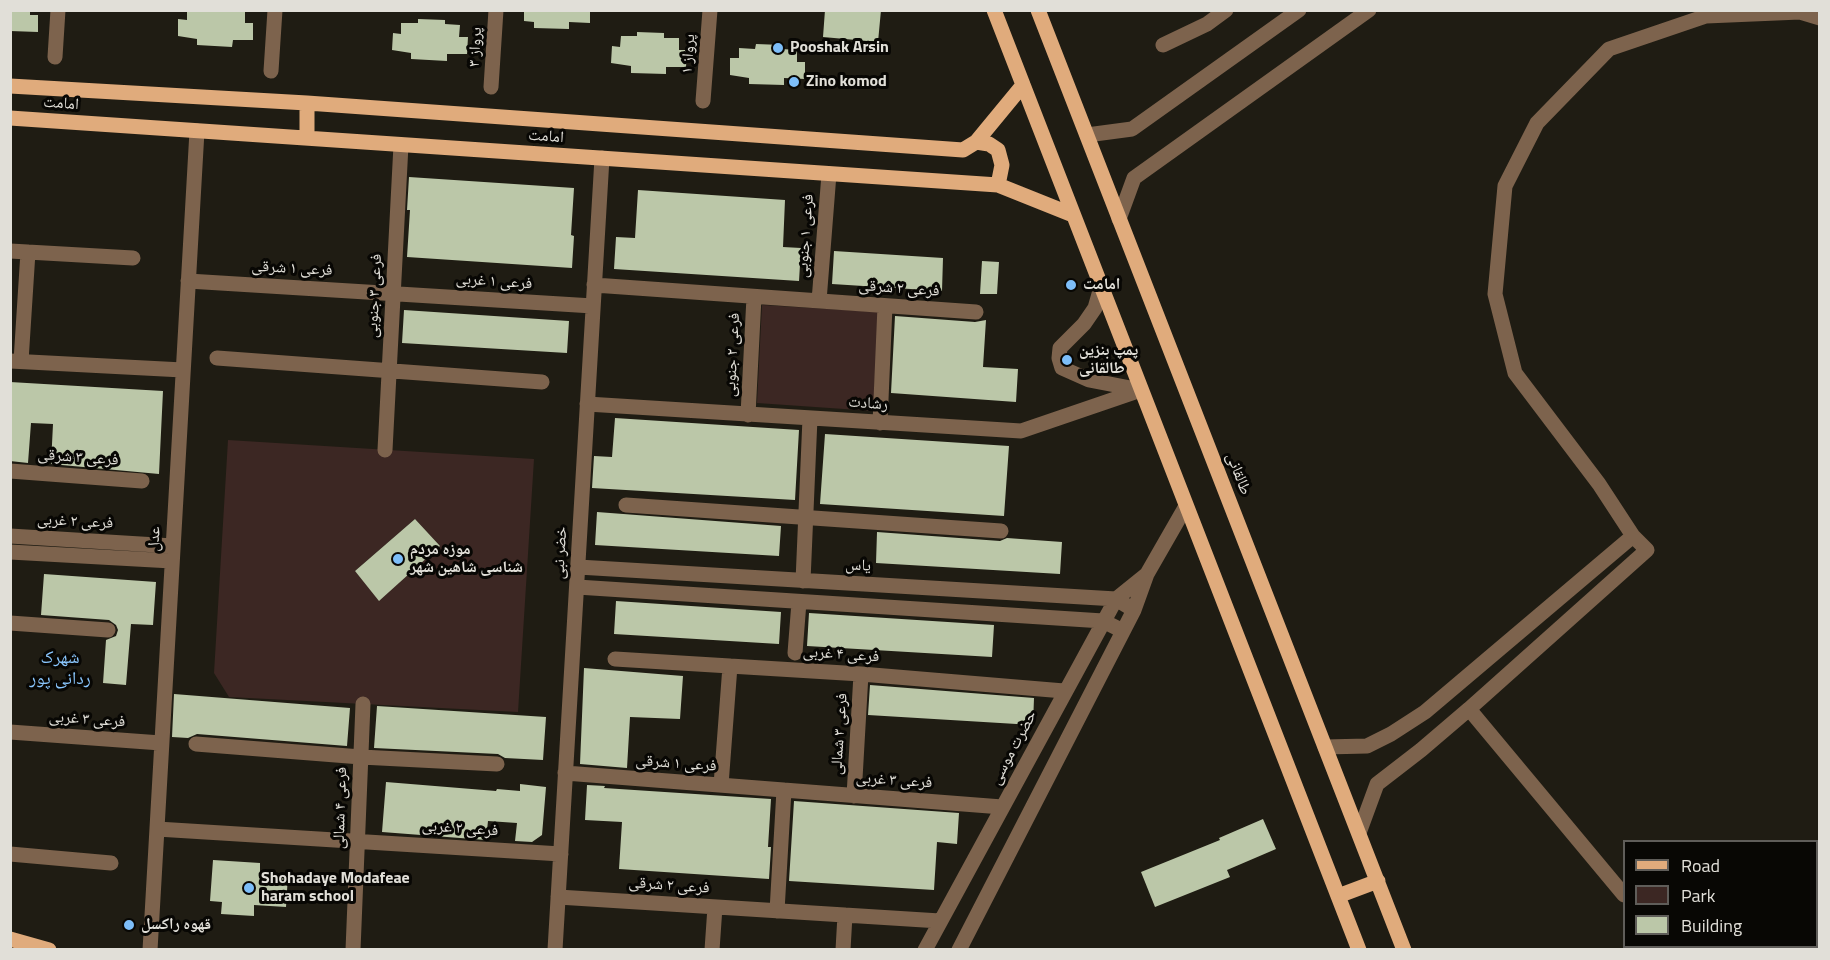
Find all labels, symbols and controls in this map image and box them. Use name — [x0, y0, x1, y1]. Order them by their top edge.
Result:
street label: پرواز ۳ — [465, 26, 487, 68]
street label: پرواز ۱ — [678, 33, 700, 75]
place label: Pooshak Arsin — [790, 38, 889, 58]
marker: Pooshak Arsin — [771, 41, 785, 55]
place label: Zino komod — [806, 72, 887, 92]
marker: Zino komod — [787, 75, 801, 89]
street label: امامت — [43, 93, 79, 115]
street label: امامت — [528, 126, 564, 148]
street label: فرعی ۱ جنوبی — [793, 193, 819, 279]
street label: فرعی ۳ جنوبی — [363, 253, 387, 339]
street label: فرعی ۱ شرقی — [251, 257, 333, 281]
street label: فرعی ۱ غربی — [455, 270, 533, 294]
place label: امامت — [1083, 275, 1120, 295]
street label: فرعی ۲ شرقی — [858, 277, 940, 301]
marker: امامت — [1064, 278, 1078, 292]
street label: فرعی ۲ جنوبی — [721, 312, 745, 398]
place label: پمپ بنزین طالقانی — [1079, 341, 1138, 379]
marker: پمپ بنزین طالقانی — [1060, 353, 1074, 367]
street label: رشادت — [848, 393, 888, 415]
street label: فرعی ۳ شرقی — [37, 446, 119, 470]
street label: طالقانی — [1221, 450, 1255, 498]
street label: فرعی ۲ غربی — [36, 510, 114, 534]
street label: عدل — [145, 526, 165, 552]
street label: خضر نبی — [550, 526, 572, 580]
place label: موزه مردم شناسی شاهین شهر — [410, 540, 523, 578]
marker: موزه مردم شناسی شاهین شهر — [391, 552, 405, 566]
street label: یاس — [845, 556, 871, 576]
street label: فرعی ۴ غربی — [802, 643, 880, 667]
district label: شهرک ردانی پور — [29, 648, 91, 690]
street label: فرعی ۳ شمالی — [828, 692, 852, 776]
street label: فرعی ۳ غربی — [48, 708, 126, 732]
street label: حضرت موسی — [986, 708, 1042, 788]
street label: فرعی ۱ شرقی — [635, 752, 717, 776]
street label: فرعی ۴ شمالی — [330, 767, 352, 849]
street label: فرعی ۳ غربی — [855, 769, 933, 793]
street label: فرعی ۲ غربی — [421, 817, 499, 841]
legend — [1623, 840, 1818, 948]
text: Road — [1681, 852, 1720, 879]
place label: Shohadaye Modafeae haram school — [261, 869, 410, 907]
street label: فرعی ۲ شرقی — [628, 874, 710, 898]
marker: Shohadaye Modafeae haram school — [242, 881, 256, 895]
text: Park — [1681, 882, 1715, 909]
text: Building — [1681, 912, 1742, 939]
place label: قهوه راکسل — [141, 915, 211, 935]
marker: قهوه راکسل — [122, 918, 136, 932]

